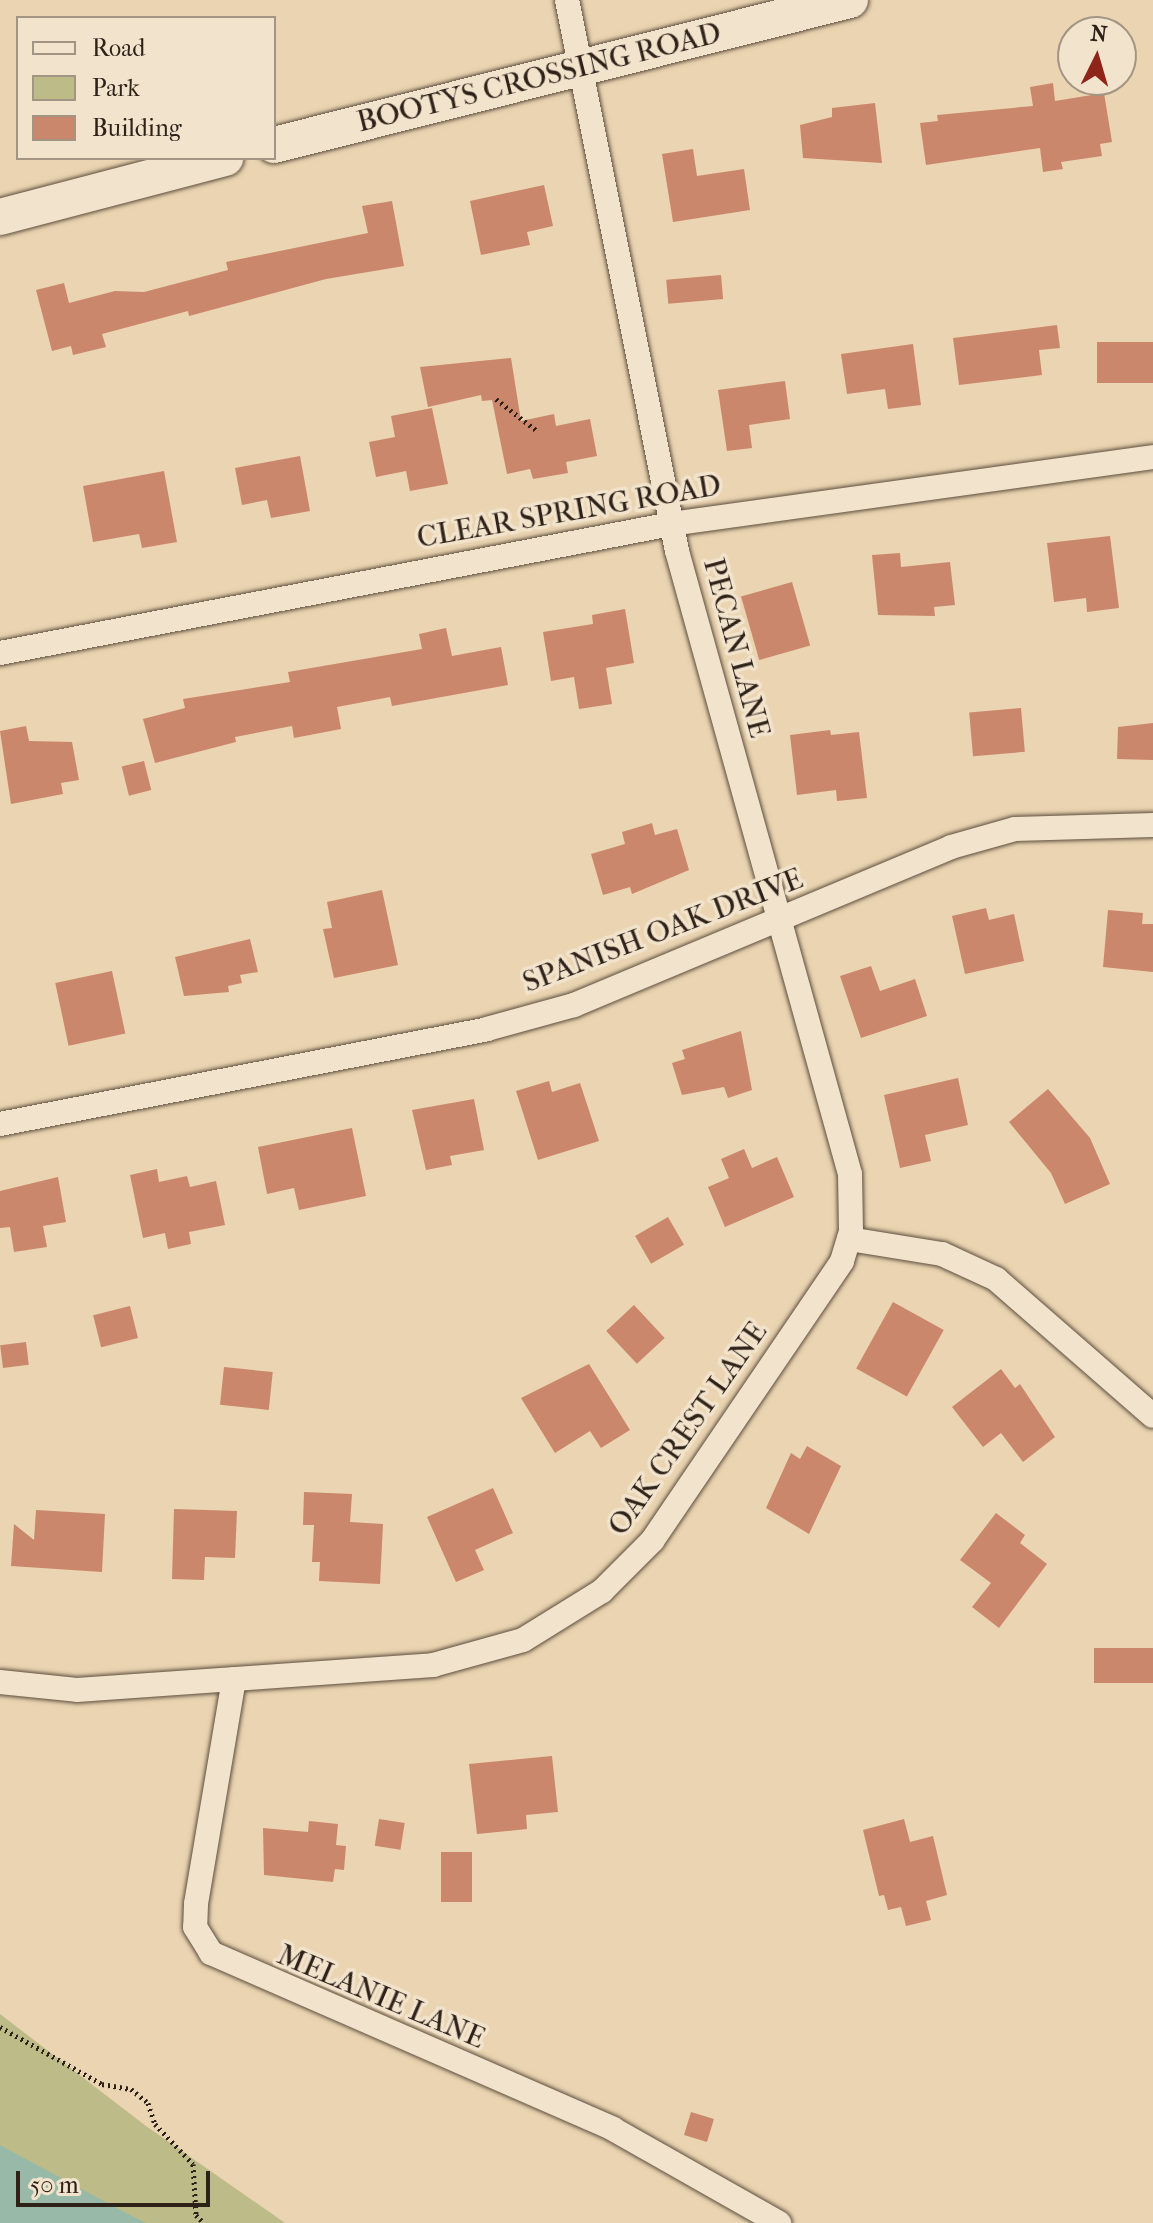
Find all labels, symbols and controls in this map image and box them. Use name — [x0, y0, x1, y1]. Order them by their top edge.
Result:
street label: BOOTYS CROSSING ROAD — [353, 15, 725, 141]
legend — [16, 16, 276, 160]
north arrow — [1057, 16, 1137, 96]
text: N — [1089, 20, 1108, 48]
text: Road — [92, 34, 145, 62]
text: Park — [92, 74, 140, 102]
text: Building — [92, 114, 182, 142]
street label: CLEAR SPRING ROAD — [414, 468, 724, 556]
street label: PECAN LANE — [695, 554, 777, 742]
street label: SPANISH OAK DRIVE — [518, 861, 808, 1001]
street label: OAK CREST LANE — [601, 1315, 775, 1543]
street label: MELANIE LANE — [272, 1937, 490, 2057]
scale bar — [20, 2155, 214, 2205]
text: 50 m — [30, 2171, 79, 2199]

